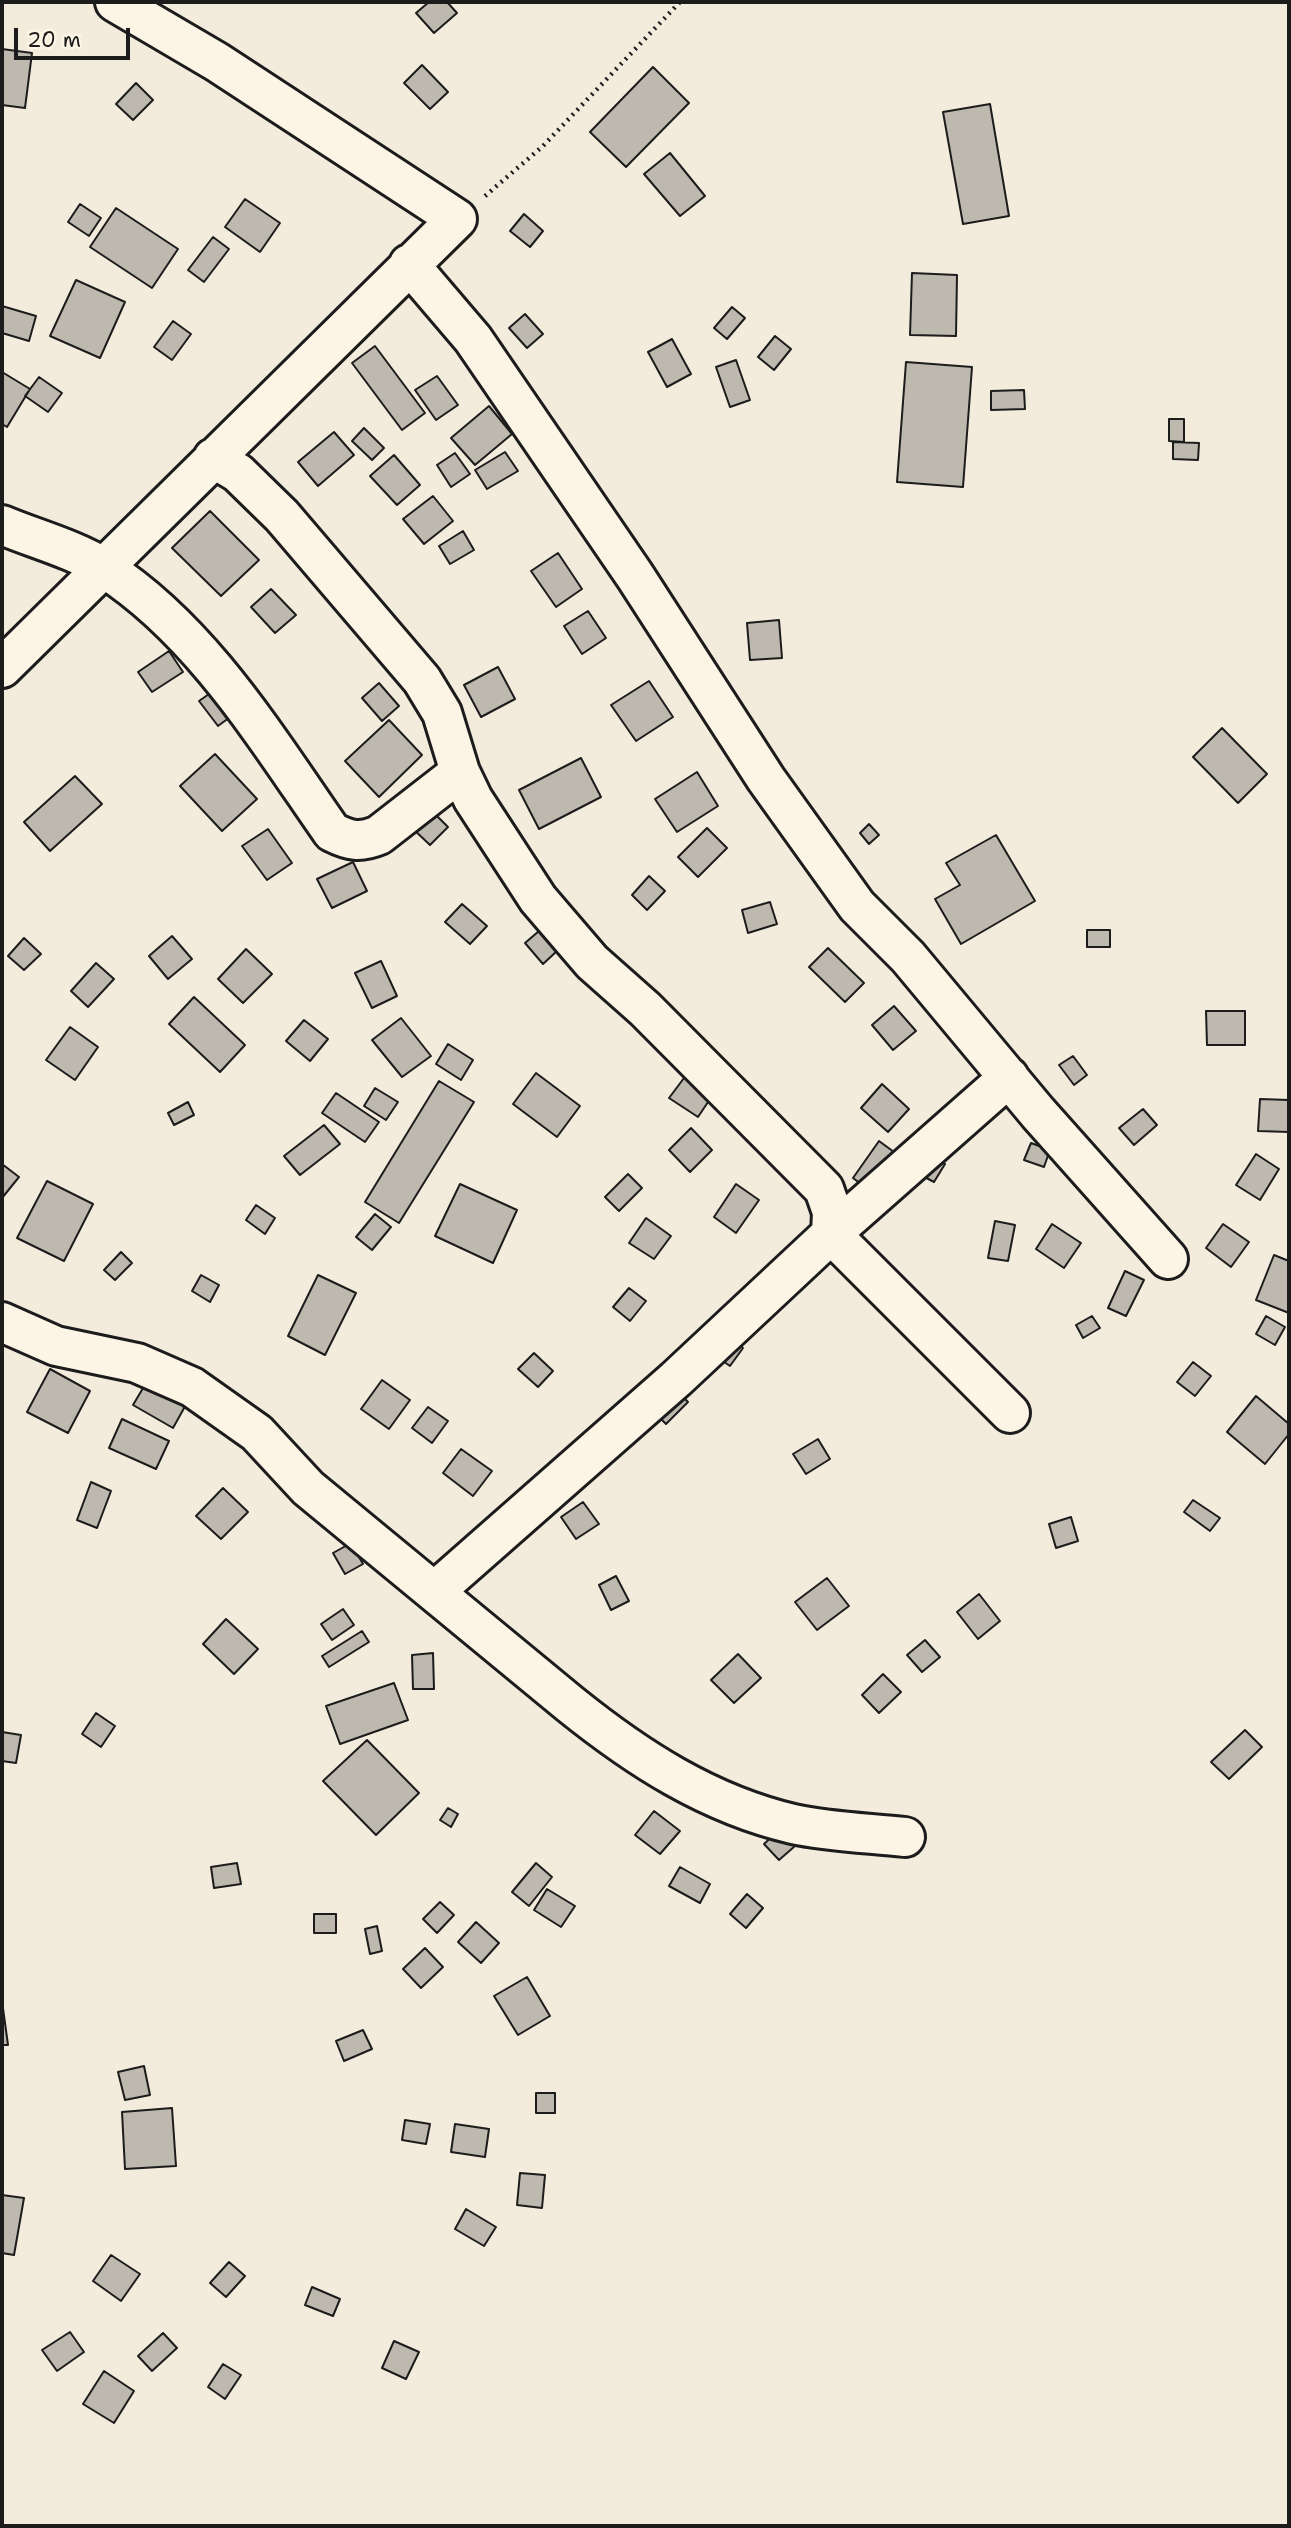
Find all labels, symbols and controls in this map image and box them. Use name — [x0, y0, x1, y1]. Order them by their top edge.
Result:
scale bar — [18, 14, 133, 58]
text: 20 m — [27, 26, 81, 54]

